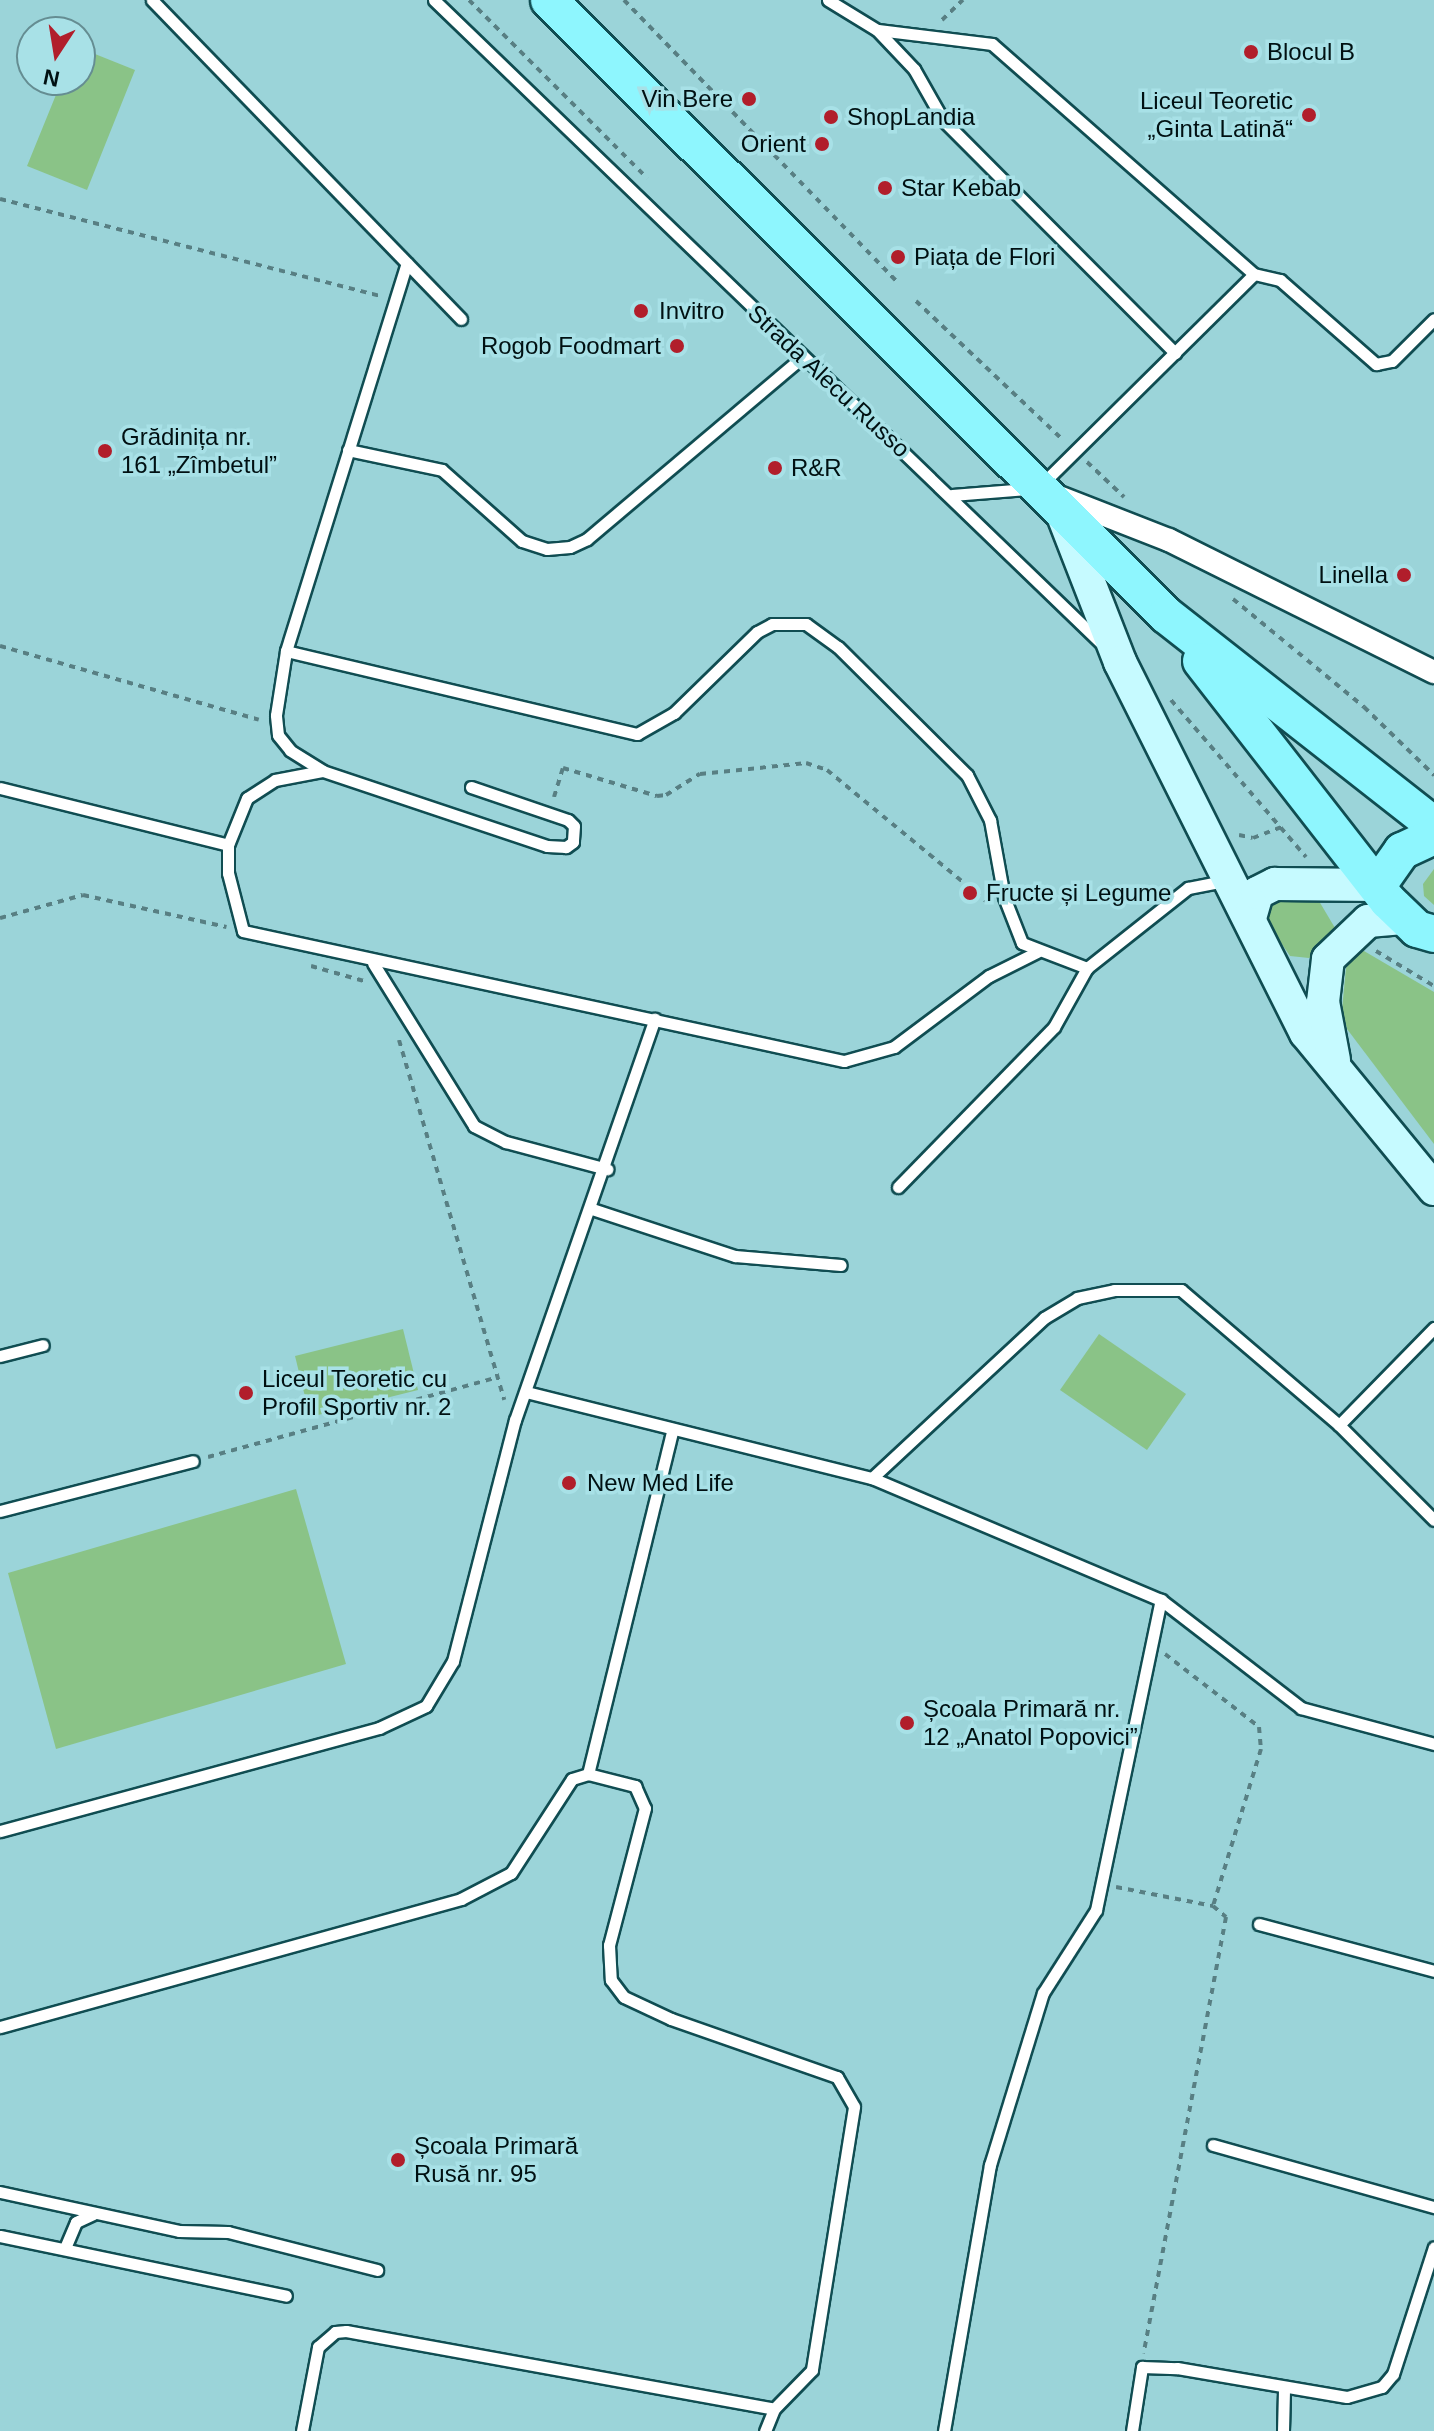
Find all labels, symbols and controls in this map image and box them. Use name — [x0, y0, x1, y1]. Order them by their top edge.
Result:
north arrow — [16, 16, 96, 96]
place label: Blocul B — [1267, 38, 1355, 66]
marker: Blocul B — [1242, 43, 1260, 61]
text: N — [41, 64, 62, 92]
place label: Vin Bere — [641, 85, 733, 113]
place label: Liceul Teoretic „Ginta Latină“ — [1140, 87, 1293, 143]
marker: Vin Bere — [740, 90, 758, 108]
place label: ShopLandia — [847, 103, 975, 131]
marker: Liceul Teoretic „Ginta Latină“ — [1300, 106, 1318, 124]
marker: ShopLandia — [822, 108, 840, 126]
place label: Orient — [741, 130, 806, 158]
marker: Orient — [813, 135, 831, 153]
place label: Star Kebab — [901, 174, 1021, 202]
marker: Star Kebab — [876, 179, 894, 197]
place label: Piața de Flori — [914, 243, 1055, 271]
marker: Piața de Flori — [889, 248, 907, 266]
place label: Invitro — [659, 297, 724, 325]
street label: Strada Alecu Russo — [742, 298, 916, 464]
marker: Invitro — [630, 300, 652, 322]
place label: Rogob Foodmart — [481, 332, 661, 360]
marker: Rogob Foodmart — [668, 337, 686, 355]
place label: Grădinița nr. 161 „Zîmbetul” — [121, 423, 277, 479]
marker: Grădinița nr. 161 „Zîmbetul” — [96, 442, 114, 460]
place label: R&R — [791, 454, 842, 482]
marker: R&R — [766, 459, 784, 477]
place label: Linella — [1319, 561, 1388, 589]
marker: Linella — [1395, 566, 1413, 584]
place label: Fructe și Legume — [986, 879, 1171, 907]
marker: Fructe și Legume — [961, 884, 979, 902]
place label: Liceul Teoretic cu Profil Sportiv nr. 2 — [262, 1365, 451, 1421]
marker: Liceul Teoretic cu Profil Sportiv nr. 2 — [237, 1384, 255, 1402]
place label: New Med Life — [587, 1469, 734, 1497]
marker: New Med Life — [558, 1472, 580, 1494]
place label: Școala Primară nr. 12 „Anatol Popovici” — [923, 1695, 1138, 1751]
marker: Școala Primară nr. 12 „Anatol Popovici” — [898, 1714, 916, 1732]
place label: Școala Primară Rusă nr. 95 — [414, 2132, 578, 2188]
marker: Școala Primară Rusă nr. 95 — [389, 2151, 407, 2169]

